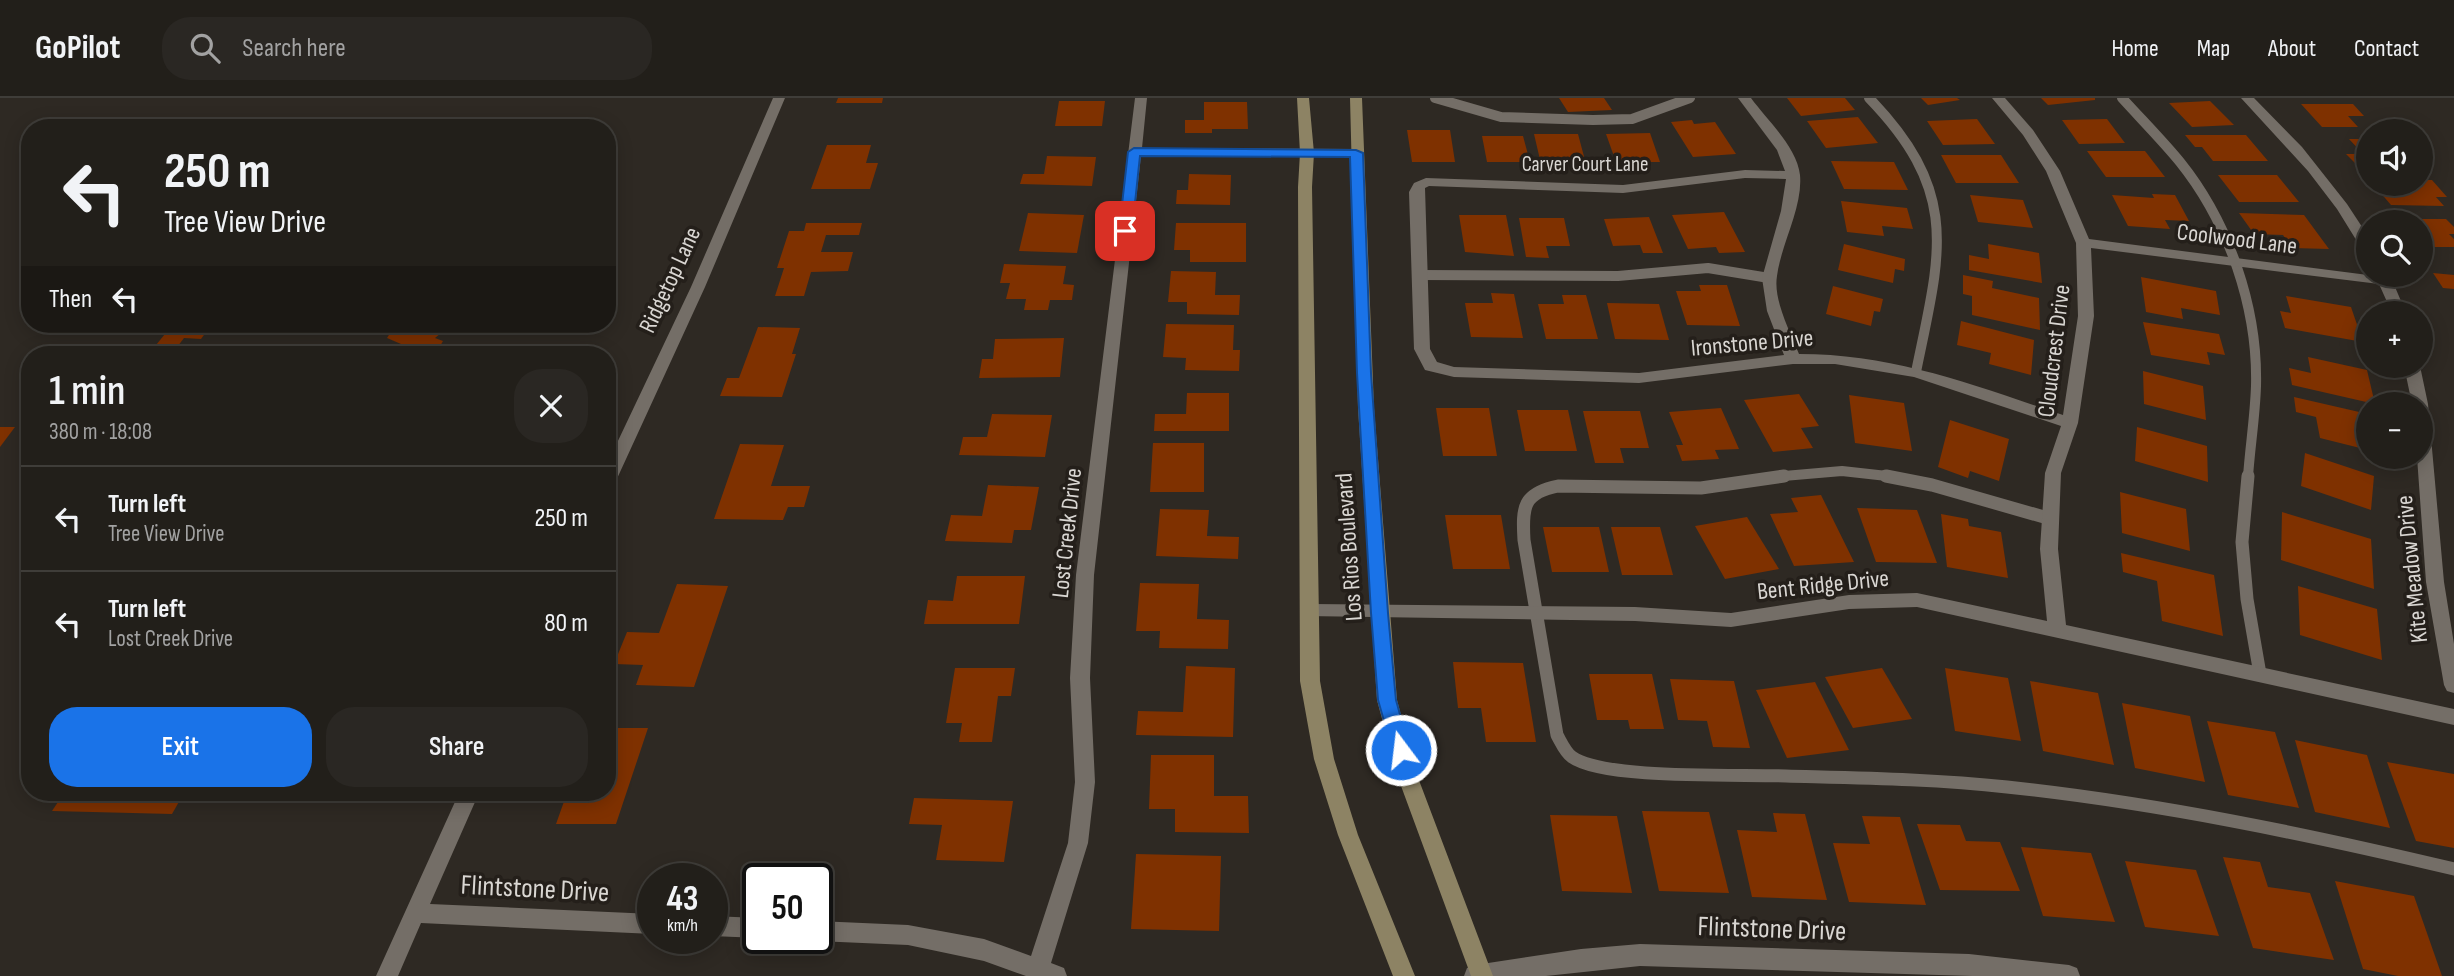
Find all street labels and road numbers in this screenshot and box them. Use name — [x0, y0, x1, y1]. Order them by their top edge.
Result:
street label: Carver Court Lane — [1522, 152, 1648, 177]
street label: Coolwood Lane — [2175, 217, 2299, 261]
street label: Ridgetop Lane — [633, 222, 707, 338]
street label: Cloudcrest Drive — [2031, 283, 2077, 419]
street label: Ironstone Drive — [1690, 323, 1814, 363]
street label: Lost Creek Drive — [1046, 467, 1088, 599]
street label: Los Rios Boulevard — [1329, 472, 1369, 622]
street label: Kite Meadow Drive — [2390, 494, 2434, 644]
street label: Bent Ridge Drive — [1756, 564, 1890, 606]
street label: Flintstone Drive — [460, 869, 610, 909]
street label: Flintstone Drive — [1697, 910, 1847, 948]

